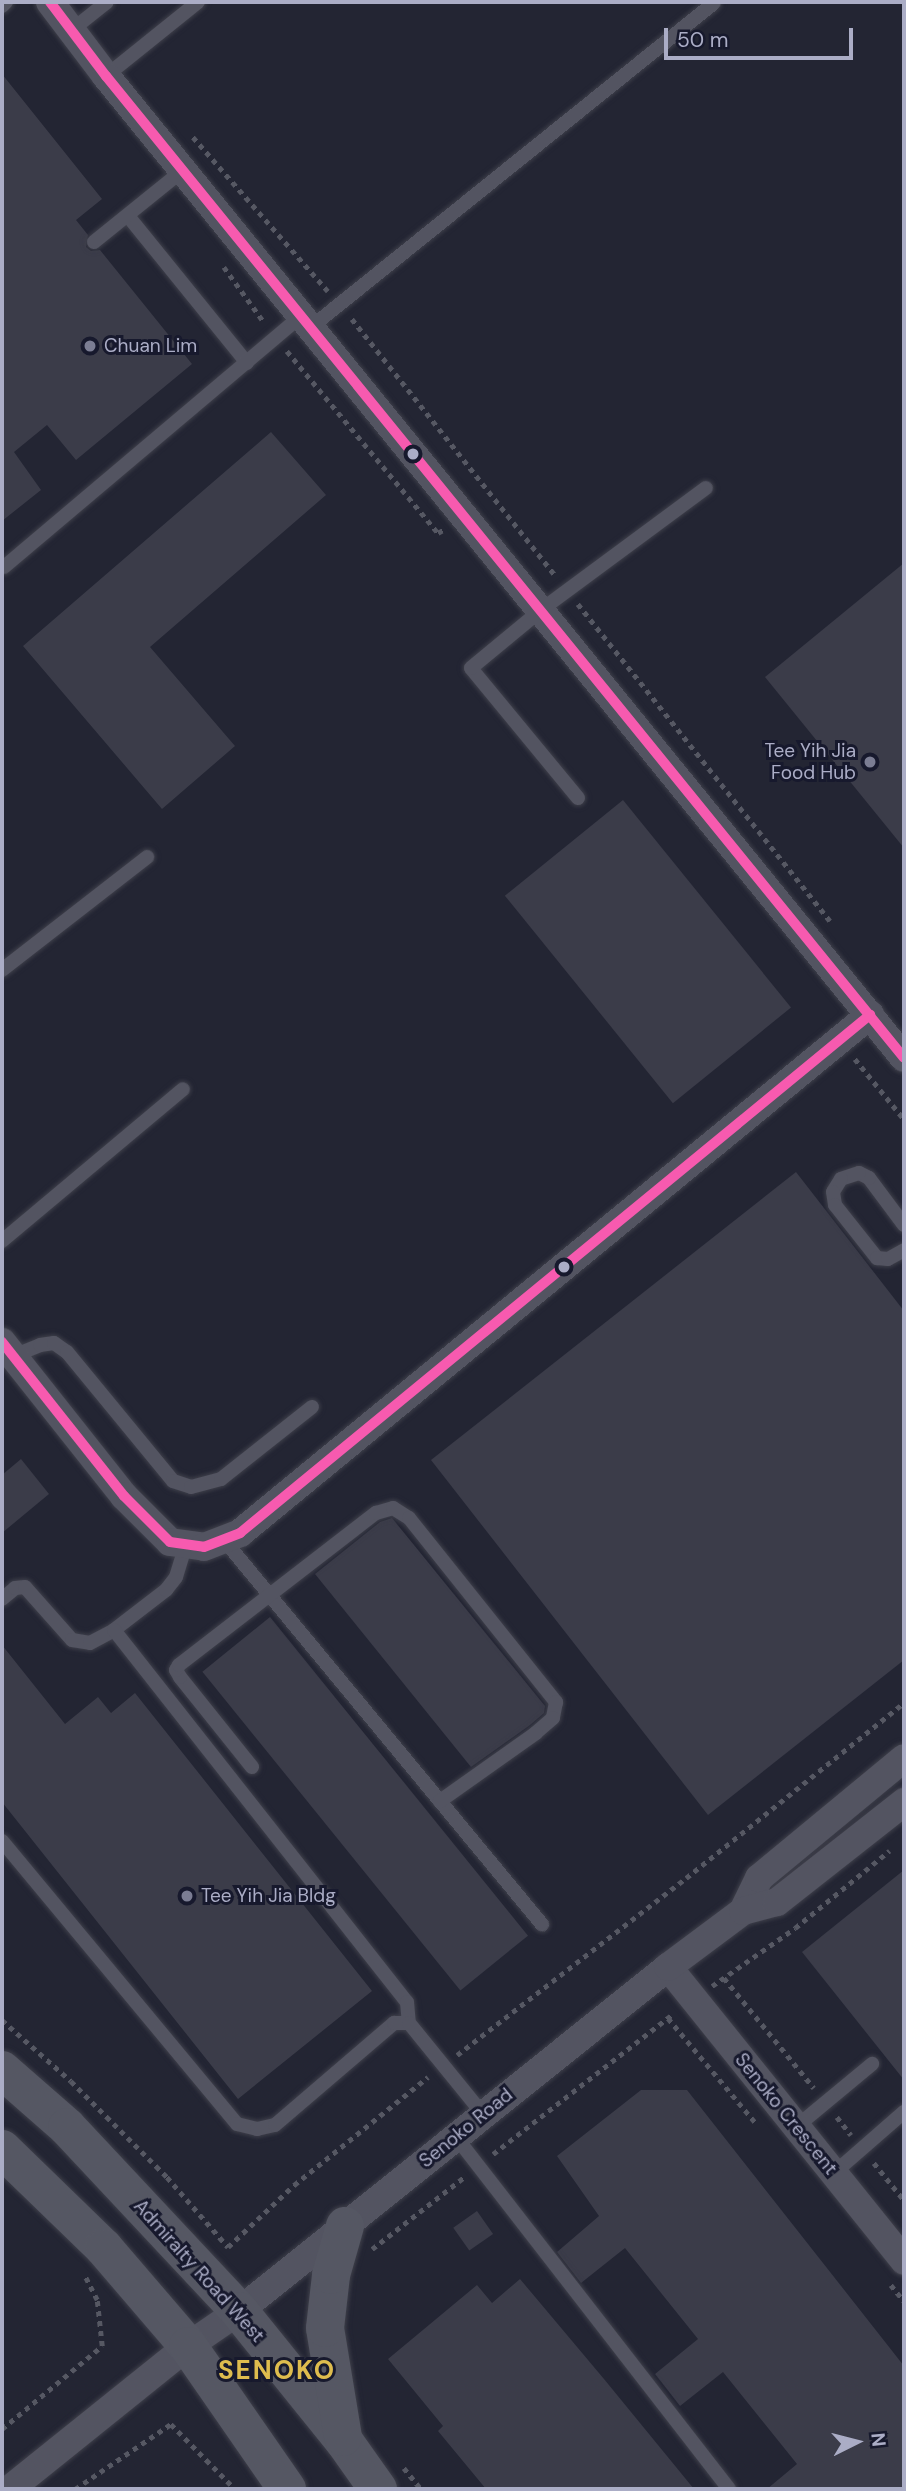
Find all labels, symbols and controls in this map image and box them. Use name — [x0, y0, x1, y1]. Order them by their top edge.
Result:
scale bar — [668, 14, 857, 58]
text: 50 m — [677, 26, 728, 54]
place label: Chuan Lim — [104, 335, 197, 357]
marker: Chuan Lim — [82, 338, 98, 354]
unlabelled marker — [406, 447, 420, 461]
place label: Tee Yih Jia Food Hub — [764, 740, 856, 784]
marker: Tee Yih Jia Food Hub — [862, 754, 878, 770]
unlabelled marker — [557, 1260, 571, 1274]
place label: Tee Yih Jia Bldg — [201, 1885, 336, 1907]
marker: Tee Yih Jia Bldg — [179, 1888, 195, 1904]
street label: Senoko Crescent — [730, 2049, 842, 2179]
street label: Senoko Road — [415, 2083, 517, 2173]
street label: Admiralty Road West — [129, 2195, 269, 2347]
district label: SENOKO — [219, 2355, 335, 2387]
north arrow — [822, 2407, 892, 2477]
text: N — [865, 2432, 892, 2448]

